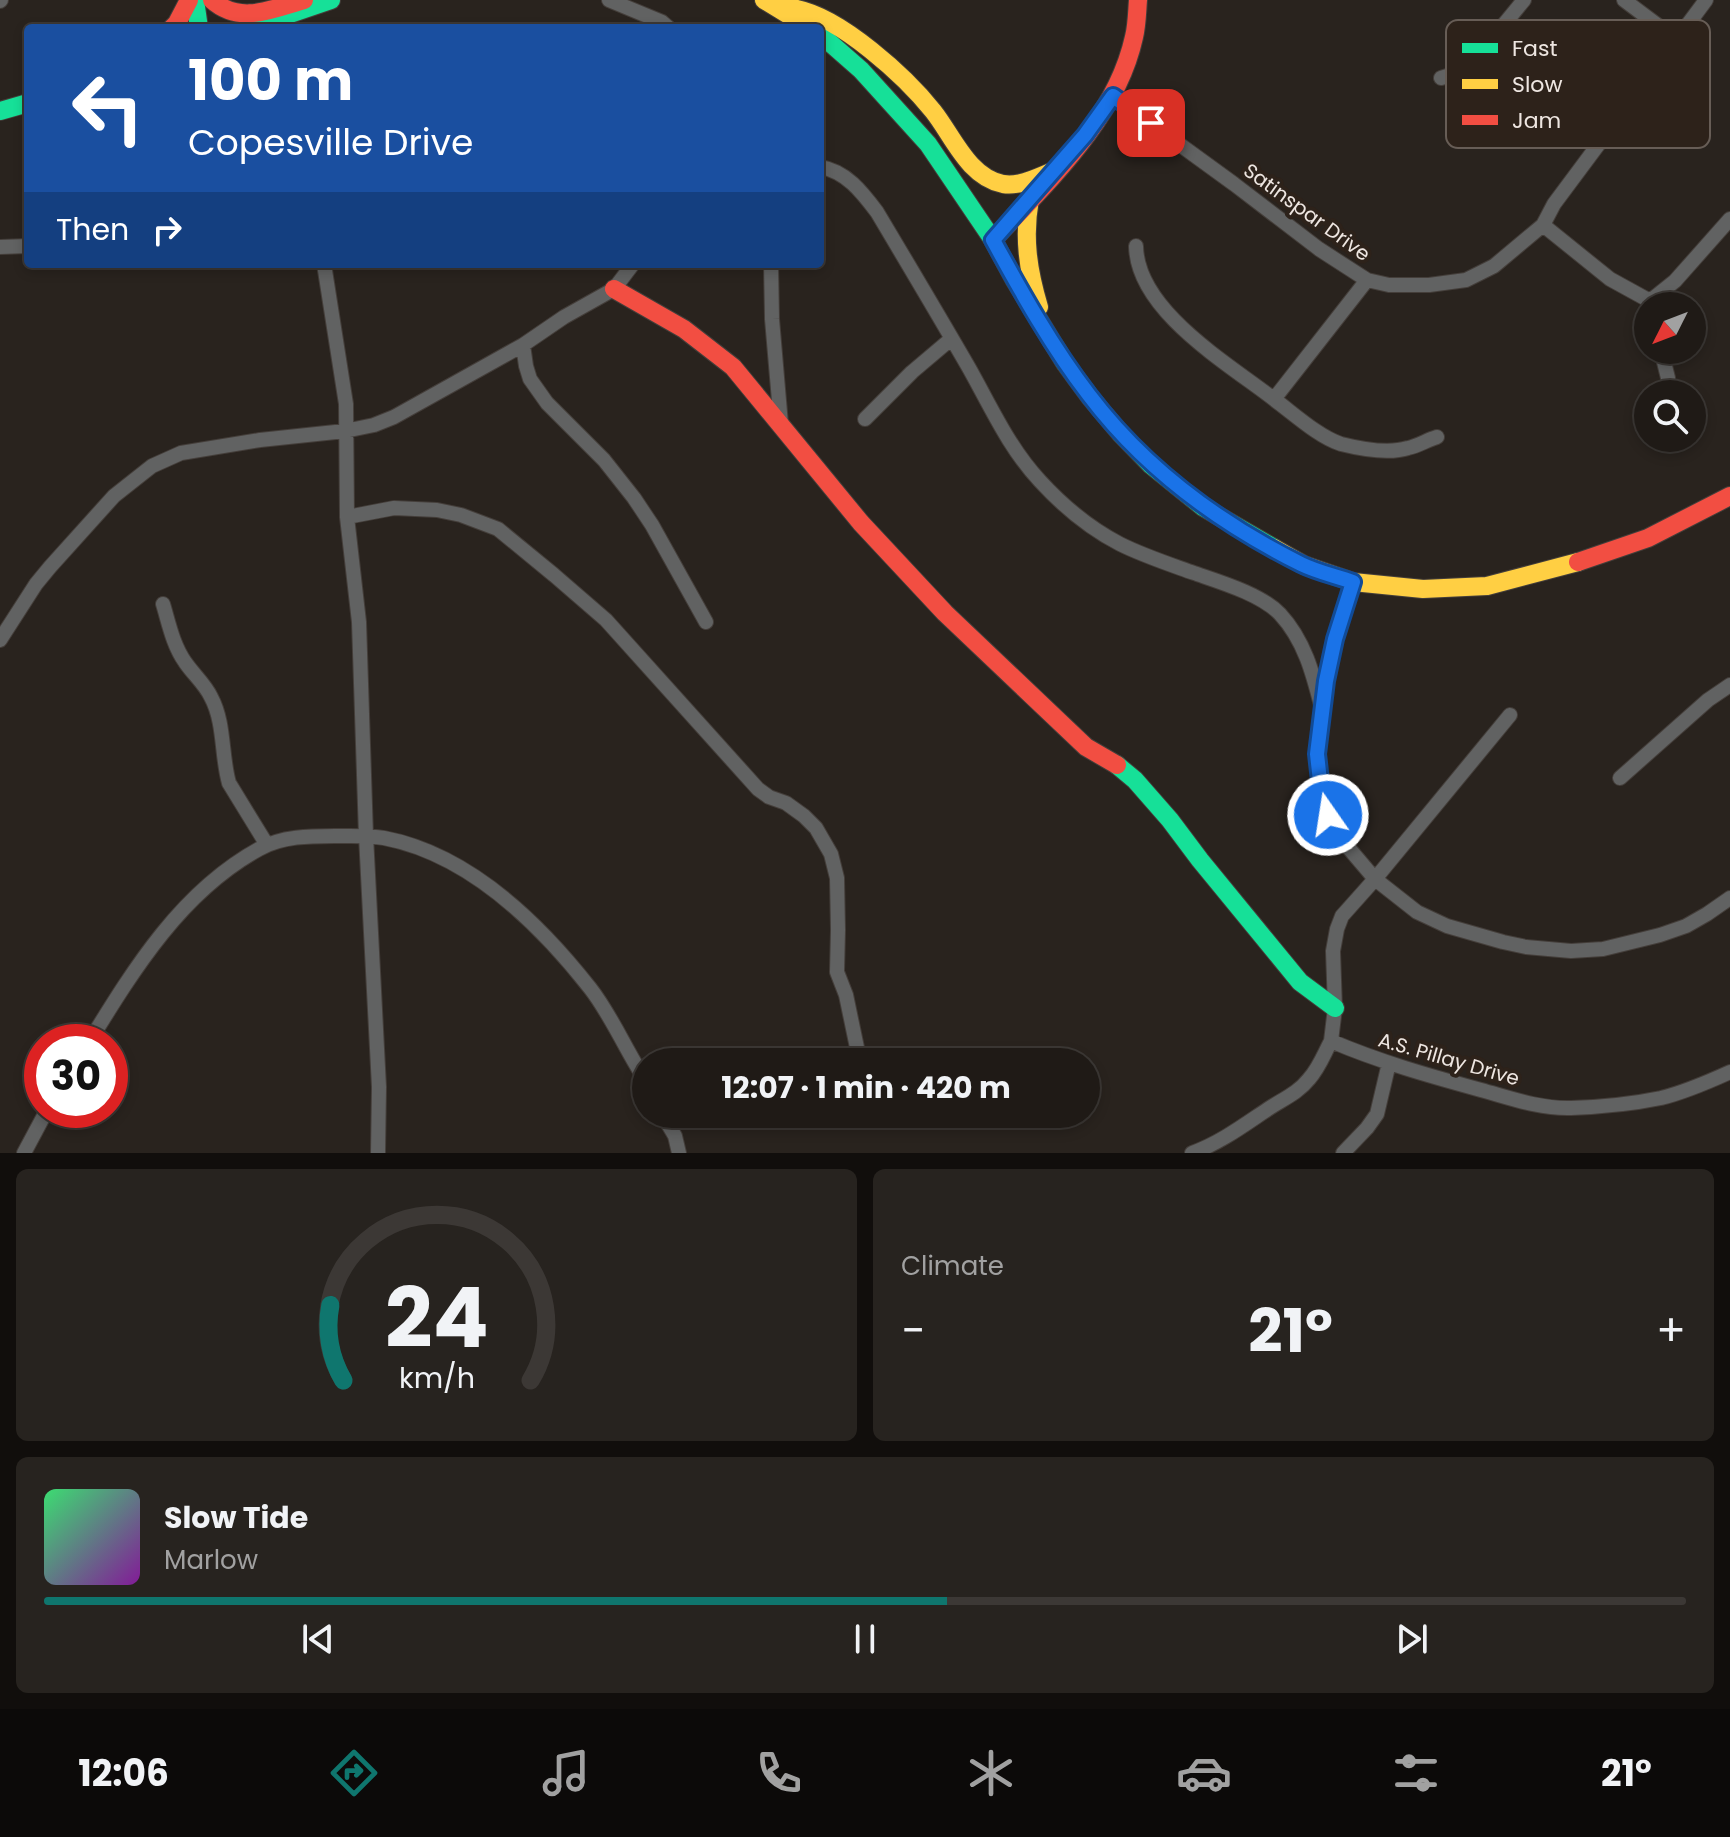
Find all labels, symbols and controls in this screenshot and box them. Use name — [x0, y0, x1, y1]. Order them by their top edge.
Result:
legend — [1446, 20, 1710, 148]
text: Fast — [1512, 33, 1557, 64]
text: 100 m — [188, 41, 353, 120]
icon: left — [56, 56, 160, 160]
text: Slow — [1512, 69, 1562, 100]
pin — [1117, 89, 1185, 157]
icon: arrive — [1129, 101, 1173, 145]
text: Jam — [1512, 105, 1561, 136]
text: Copesville Drive — [188, 117, 473, 168]
street label: Satinspar Drive — [1238, 156, 1376, 268]
text: Then — [56, 208, 129, 251]
icon: right — [145, 208, 189, 252]
north arrow — [1634, 292, 1706, 364]
map controls — [1634, 292, 1706, 452]
button: search — [1634, 380, 1706, 452]
position arrow — [1286, 773, 1370, 857]
speed limit sign: 30 — [24, 1024, 128, 1128]
street label: A.S. Pillay Drive — [1375, 1025, 1523, 1093]
text: 12:07 · 1 min · 420 m — [721, 1066, 1011, 1109]
text: Climate — [901, 1248, 1004, 1284]
text: 24 — [385, 1260, 488, 1376]
text: 21° — [1248, 1289, 1333, 1373]
text: − — [901, 1300, 925, 1361]
text: + — [1656, 1300, 1686, 1361]
text: km/h — [398, 1358, 475, 1398]
text: Slow Tide — [164, 1496, 308, 1539]
text: Marlow — [164, 1542, 258, 1578]
icon: previous — [296, 1617, 340, 1661]
icon: pause — [843, 1617, 887, 1661]
icon: next — [1390, 1617, 1434, 1661]
icon: directions — [326, 1745, 382, 1801]
icon: music — [538, 1745, 594, 1801]
icon: phone — [751, 1745, 807, 1801]
icon: climate — [963, 1745, 1019, 1801]
icon: car — [1176, 1745, 1232, 1801]
icon: filters — [1388, 1745, 1444, 1801]
text: 12:06 — [78, 1748, 169, 1799]
text: 21° — [1601, 1748, 1652, 1799]

